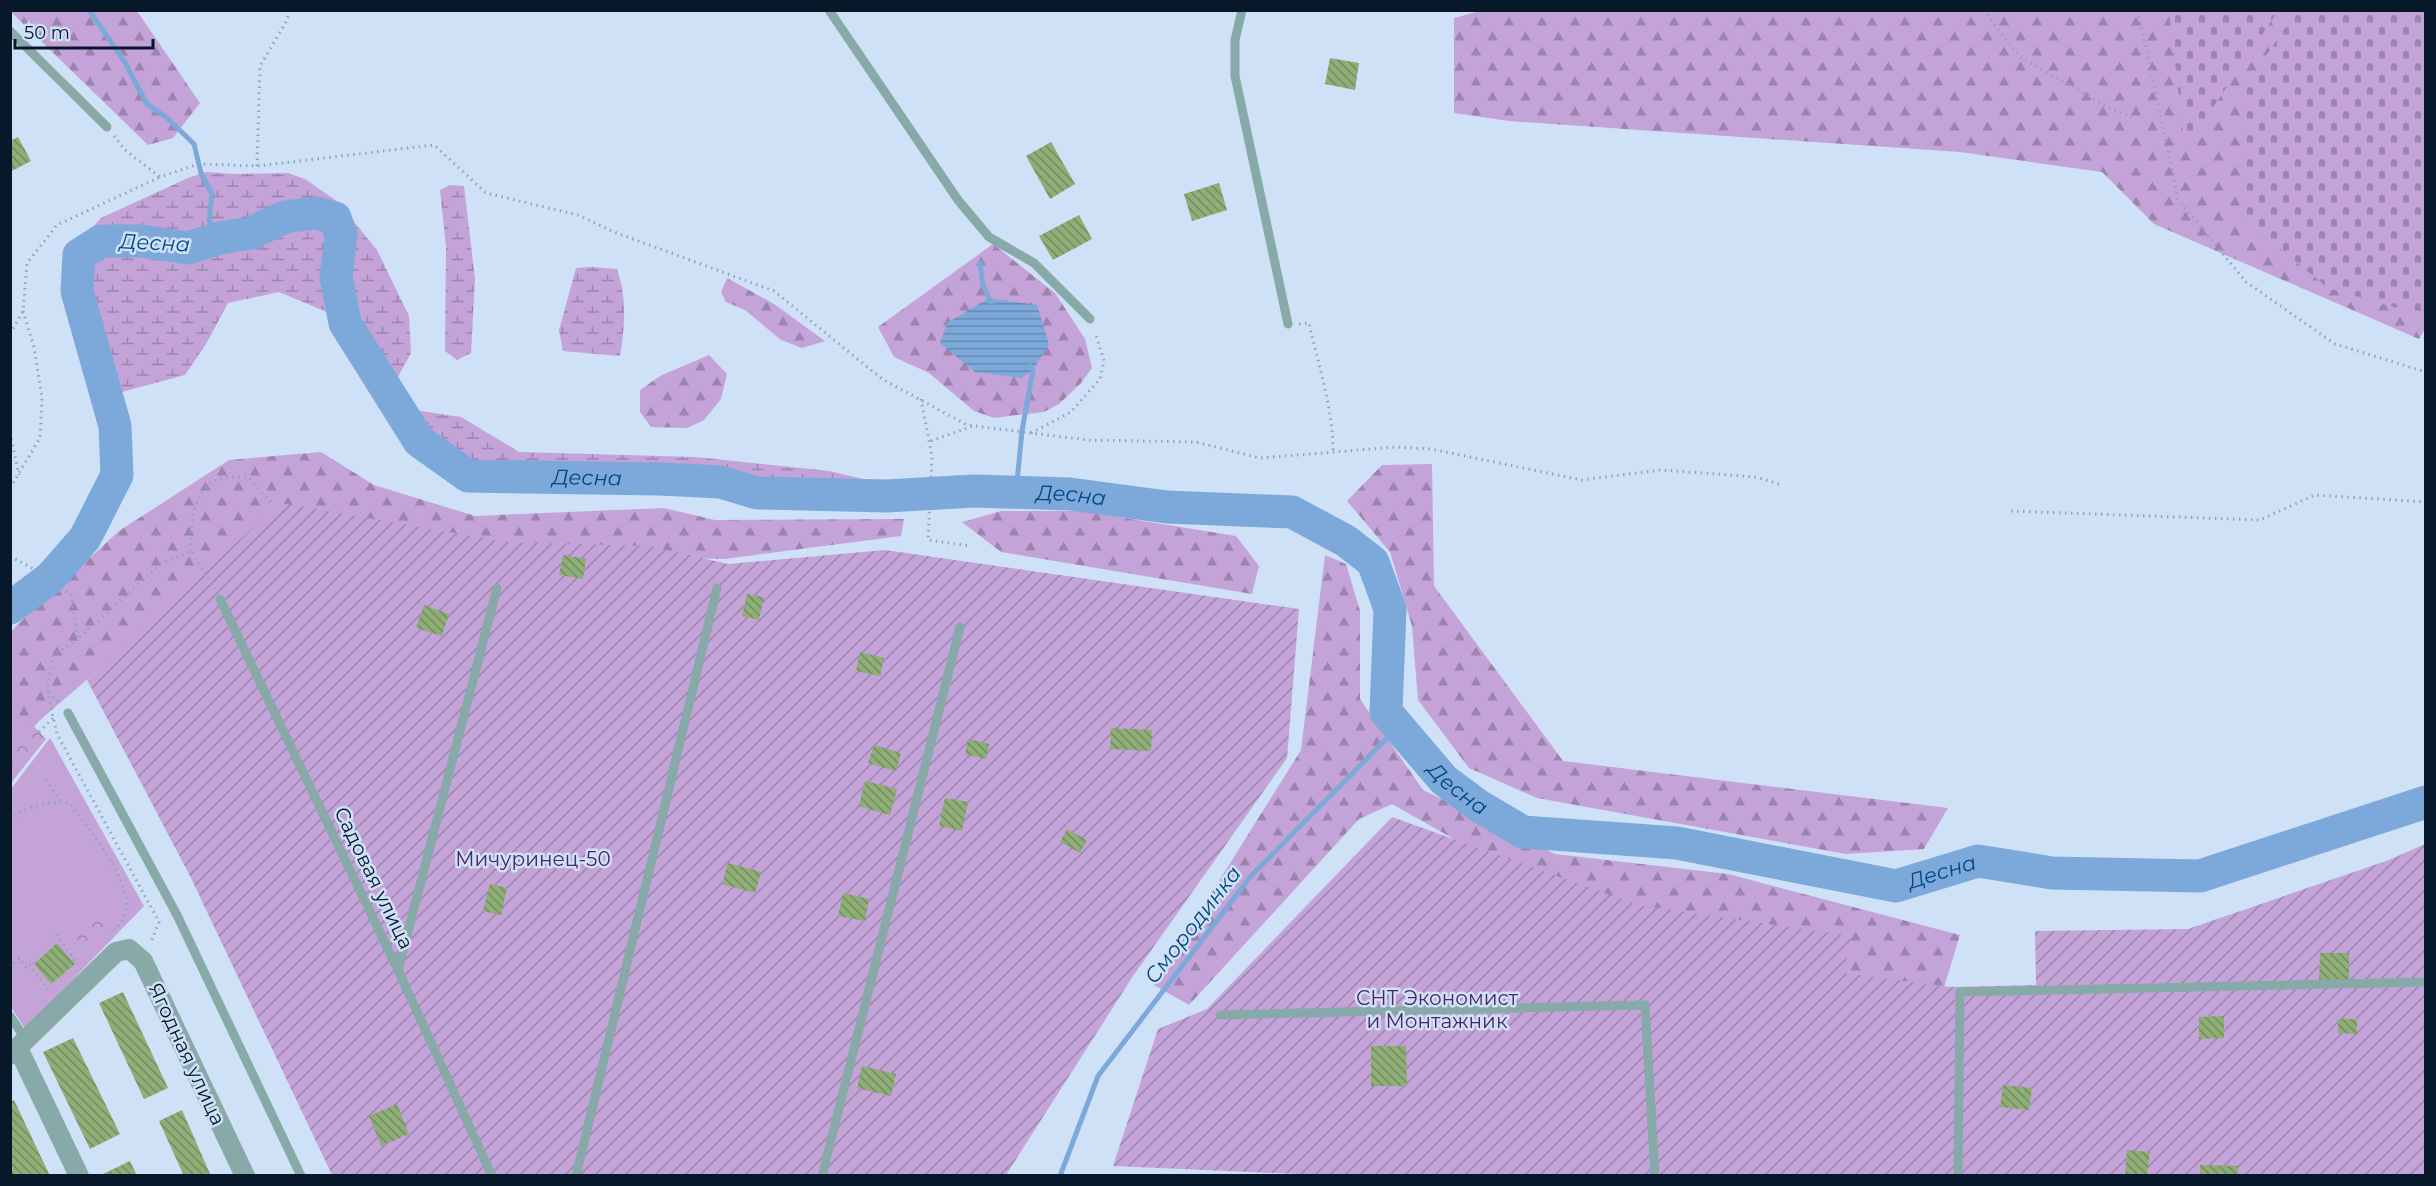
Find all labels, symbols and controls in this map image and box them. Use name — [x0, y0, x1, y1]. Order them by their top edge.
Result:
scale bar — [15, 12, 153, 50]
text: 50 m — [24, 22, 70, 44]
water label: Десна — [117, 228, 191, 257]
water label: Десна — [550, 464, 622, 490]
water label: Десна — [1034, 480, 1108, 511]
water label: Десна — [1421, 756, 1492, 820]
street label: Садовая улица — [329, 803, 419, 953]
park label: Мичуринец-50 — [455, 847, 611, 871]
water label: Десна — [1903, 849, 1979, 894]
water label: Смородинка — [1139, 861, 1246, 988]
street label: Ягодная улица — [144, 979, 230, 1129]
park label: СНТ Экономист и Монтажник — [1356, 986, 1519, 1033]

